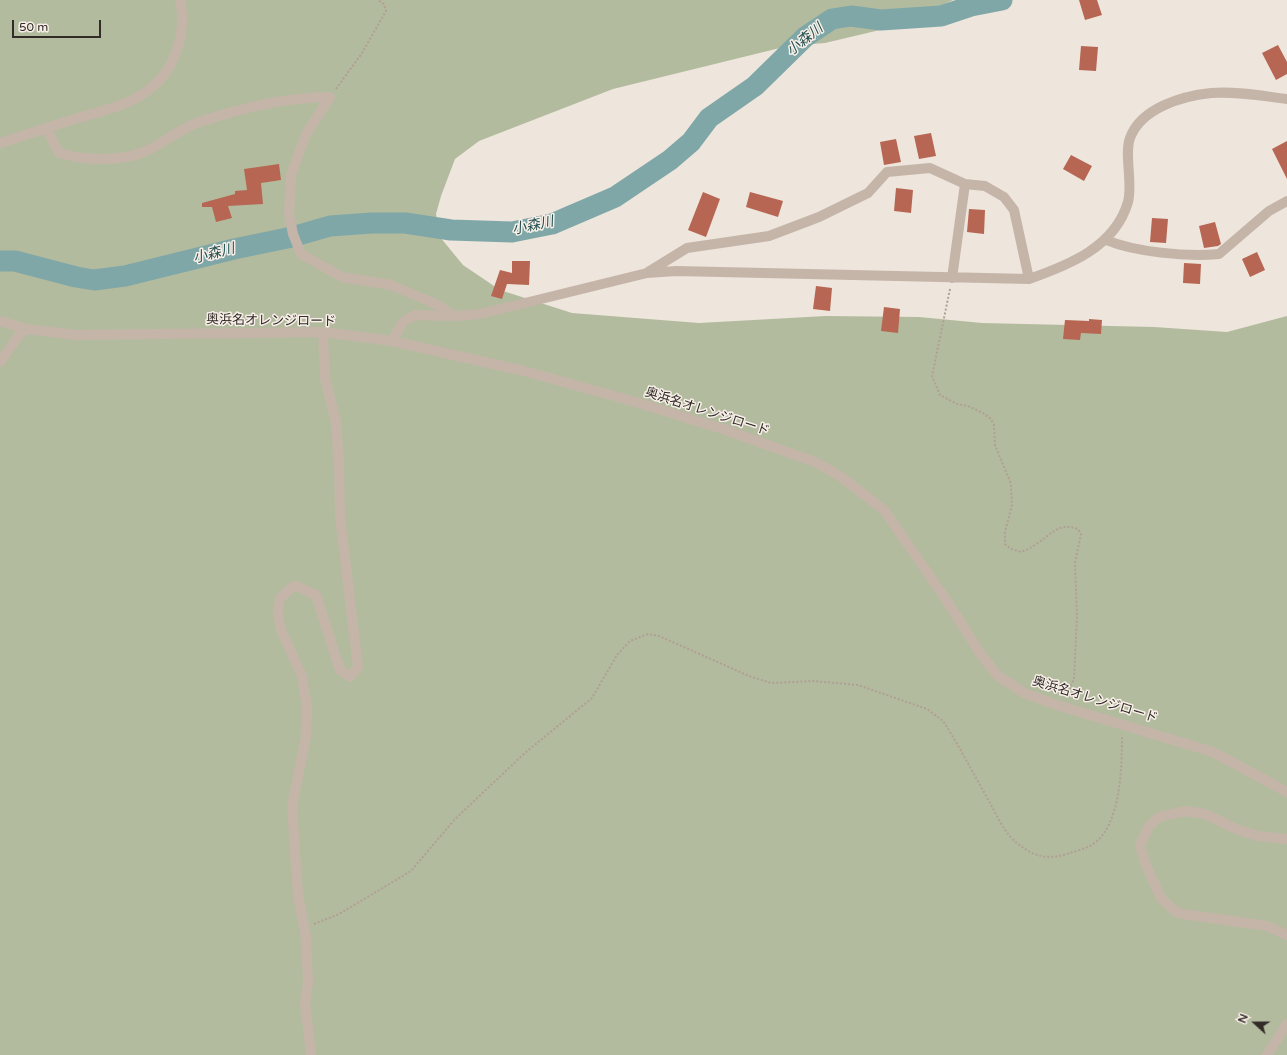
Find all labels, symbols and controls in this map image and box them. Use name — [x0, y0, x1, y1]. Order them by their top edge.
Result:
scale bar — [14, 12, 103, 38]
text: 50 m — [19, 20, 48, 34]
water label: 小森川 — [783, 20, 827, 60]
water label: 小森川 — [511, 213, 555, 239]
water label: 小森川 — [192, 241, 236, 267]
street label: 奥浜名オレンジロード — [206, 312, 336, 330]
street label: 奥浜名オレンジロード — [643, 384, 771, 440]
street label: 奥浜名オレンジロード — [1031, 674, 1159, 726]
north arrow — [1235, 1003, 1275, 1043]
text: N — [1236, 1012, 1251, 1025]

